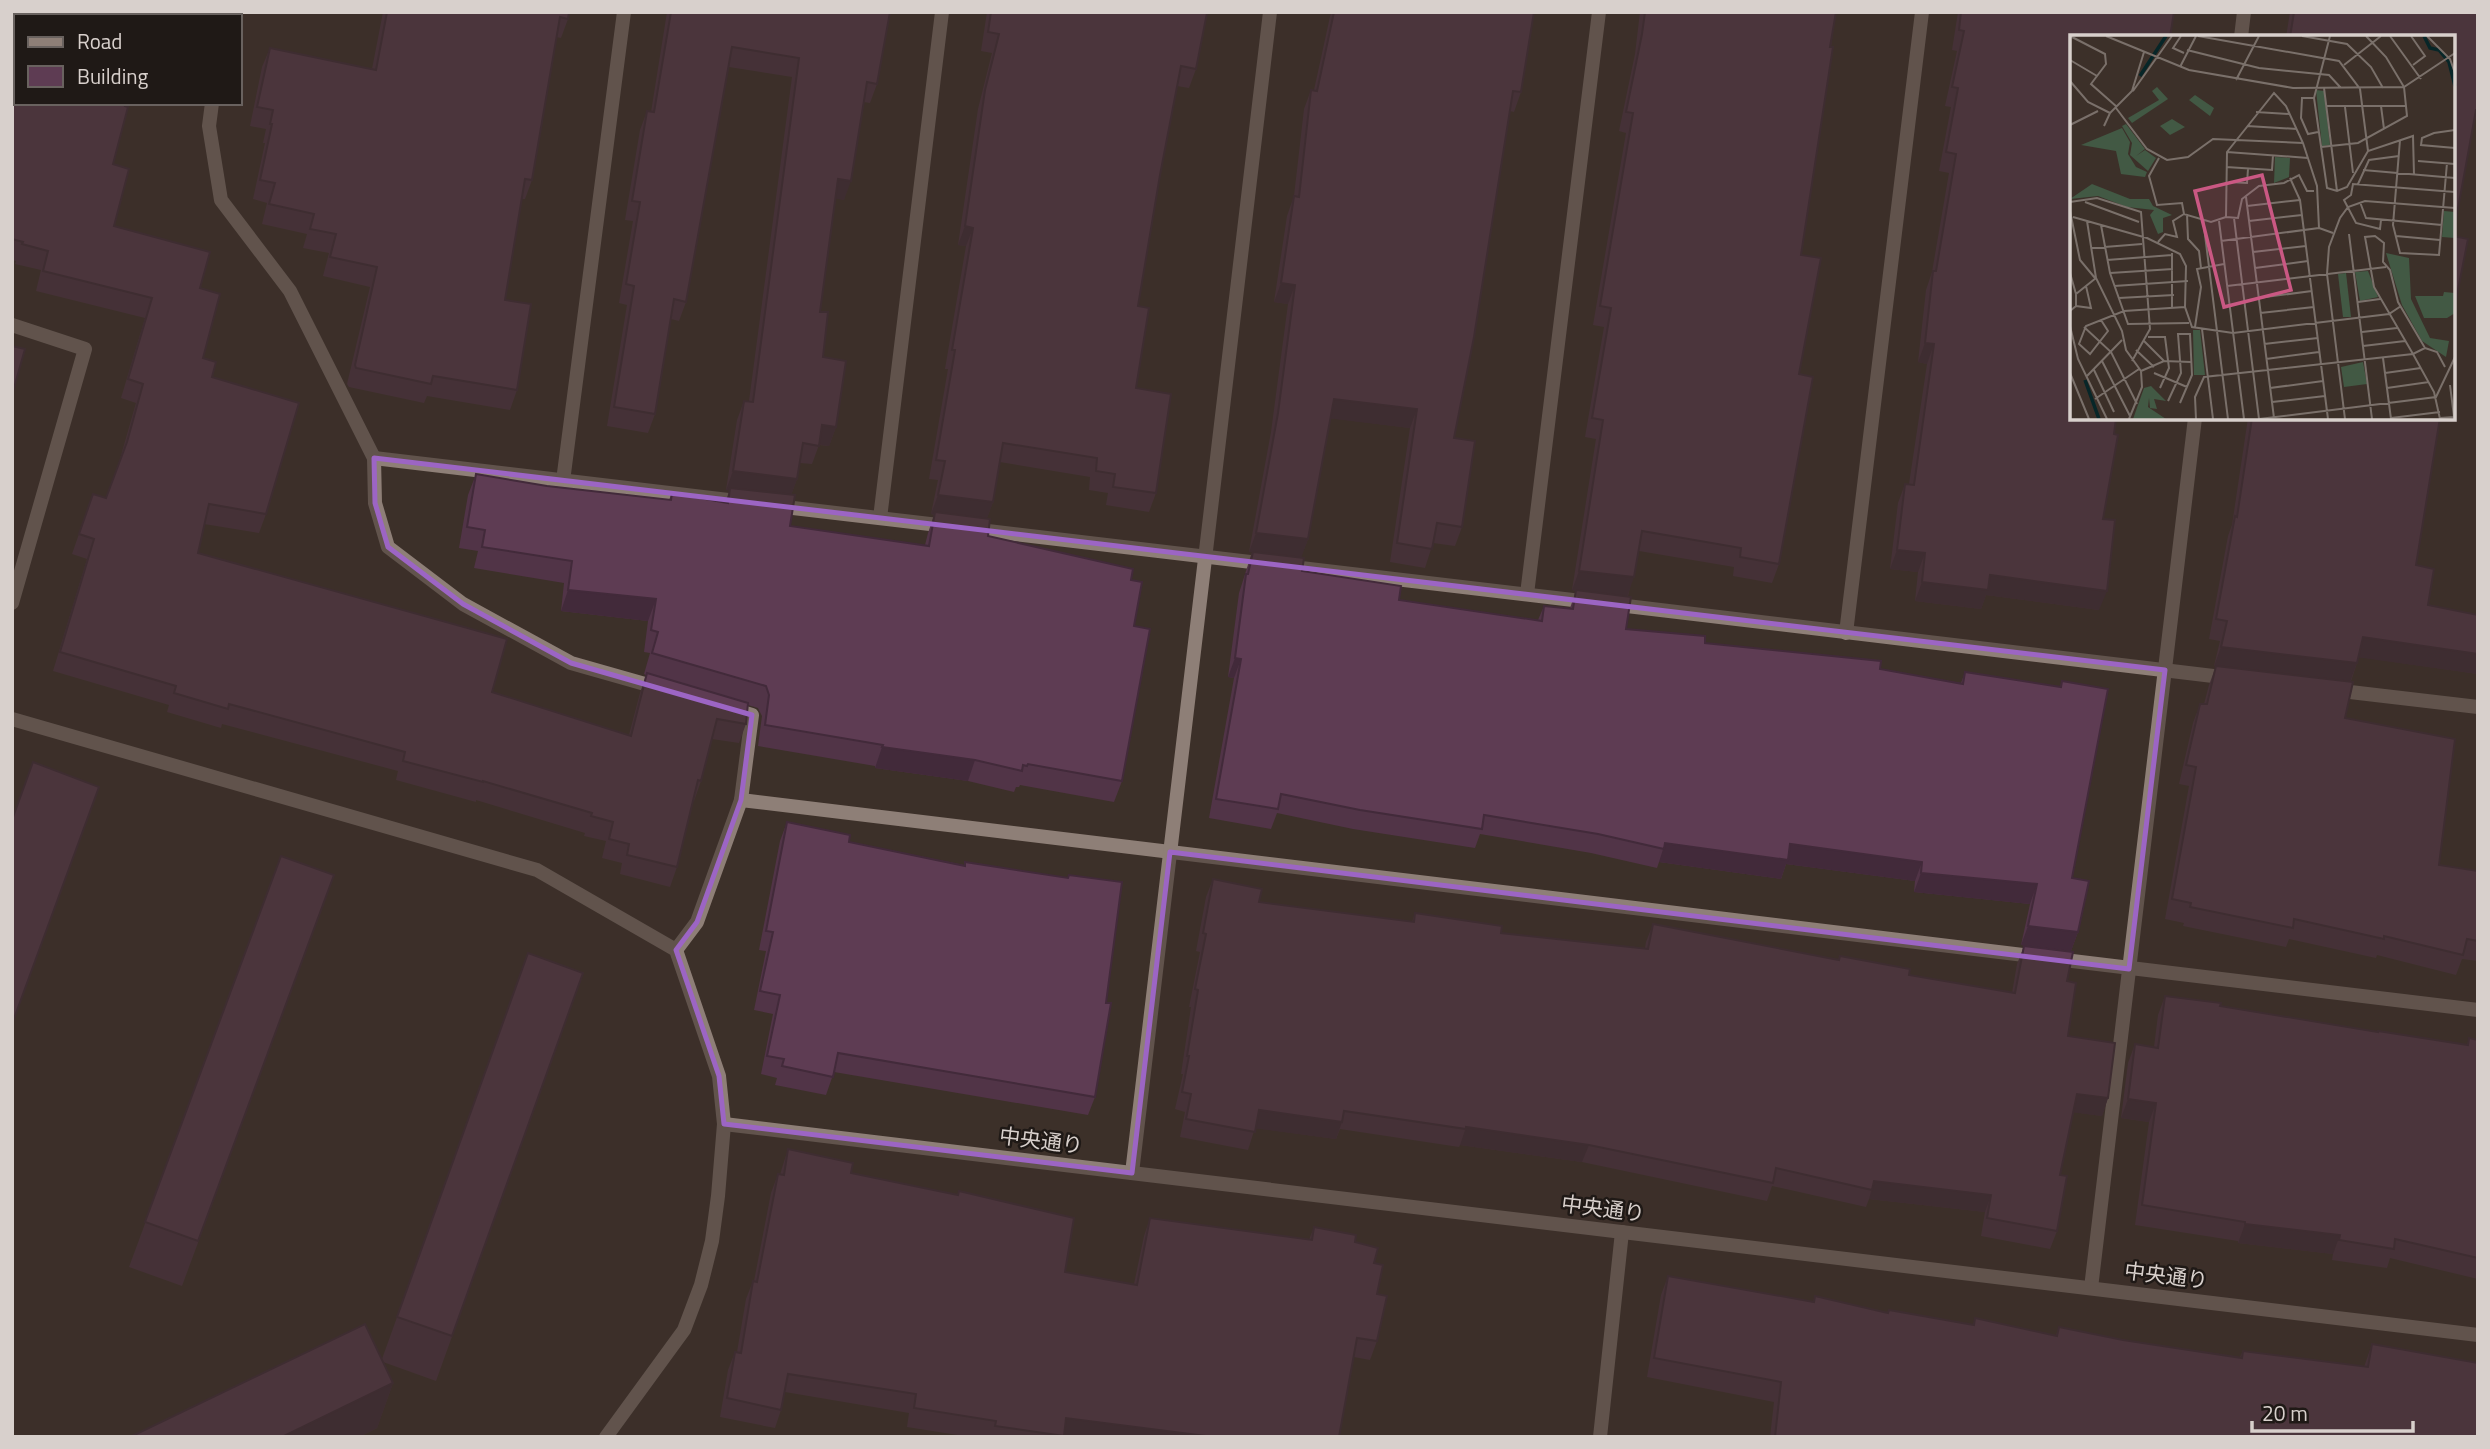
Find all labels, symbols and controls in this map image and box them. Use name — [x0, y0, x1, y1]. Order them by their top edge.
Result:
legend — [14, 14, 242, 105]
text: Road — [77, 25, 122, 57]
inset map — [2070, 35, 2455, 420]
text: Building — [77, 60, 149, 92]
street label: 中央通り — [997, 1119, 1085, 1161]
street label: 中央通り — [1559, 1187, 1647, 1229]
street label: 中央通り — [2122, 1254, 2210, 1296]
scale bar — [2252, 1390, 2413, 1434]
text: 20 m — [2262, 1397, 2308, 1429]

